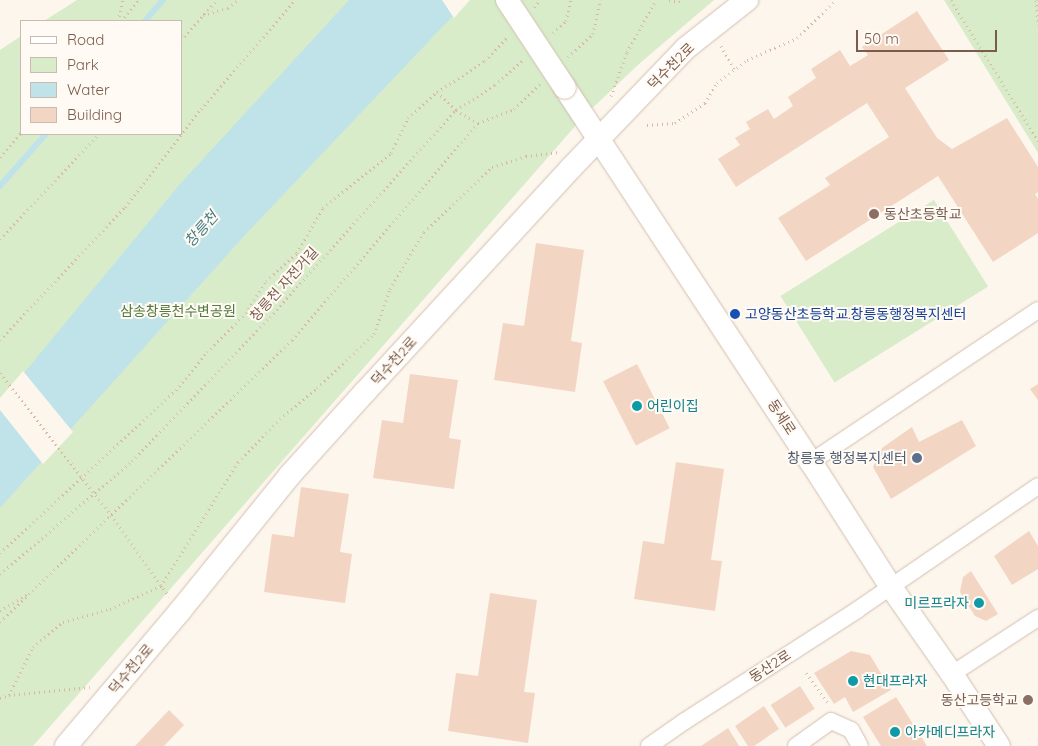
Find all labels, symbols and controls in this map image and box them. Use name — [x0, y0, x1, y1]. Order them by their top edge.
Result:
legend — [20, 20, 182, 135]
scale bar — [858, 20, 999, 52]
text: 50 m — [864, 29, 899, 48]
text: Road — [67, 30, 104, 49]
street label: 덕수천2로 — [644, 39, 698, 93]
text: Park — [67, 55, 99, 74]
text: Water — [67, 80, 110, 99]
text: Building — [67, 105, 122, 124]
place label: 동산초등학교 — [884, 206, 961, 222]
water label: 창릉천 — [180, 208, 222, 250]
marker: 동산초등학교 — [868, 208, 880, 220]
street label: 창릉천 자전거길 — [246, 243, 322, 325]
park label: 삼송창릉천수변공원 — [120, 303, 236, 319]
place label: 고양동산초등학교.창릉동행정복지센터 — [745, 306, 966, 322]
marker: 고양동산초등학교.창릉동행정복지센터 — [729, 308, 741, 320]
street label: 덕수천2로 — [368, 333, 420, 389]
street label: 동세로 — [764, 396, 800, 438]
place label: 어린이집 — [647, 398, 699, 414]
marker: 어린이집 — [631, 400, 643, 412]
place label: 창릉동 행정복지센터 — [787, 450, 907, 466]
marker: 창릉동 행정복지센터 — [911, 452, 923, 464]
place label: 미르프라자 — [905, 595, 969, 611]
marker: 미르프라자 — [973, 597, 985, 609]
street label: 덕수천2로 — [106, 641, 156, 697]
street label: 동산2로 — [746, 646, 794, 686]
place label: 현대프라자 — [863, 673, 927, 689]
marker: 현대프라자 — [847, 675, 859, 687]
place label: 동산고등학교 — [941, 692, 1018, 708]
marker: 동산고등학교 — [1022, 694, 1034, 706]
place label: 아카메디프라자 — [905, 724, 995, 740]
marker: 아카메디프라자 — [889, 726, 901, 738]

